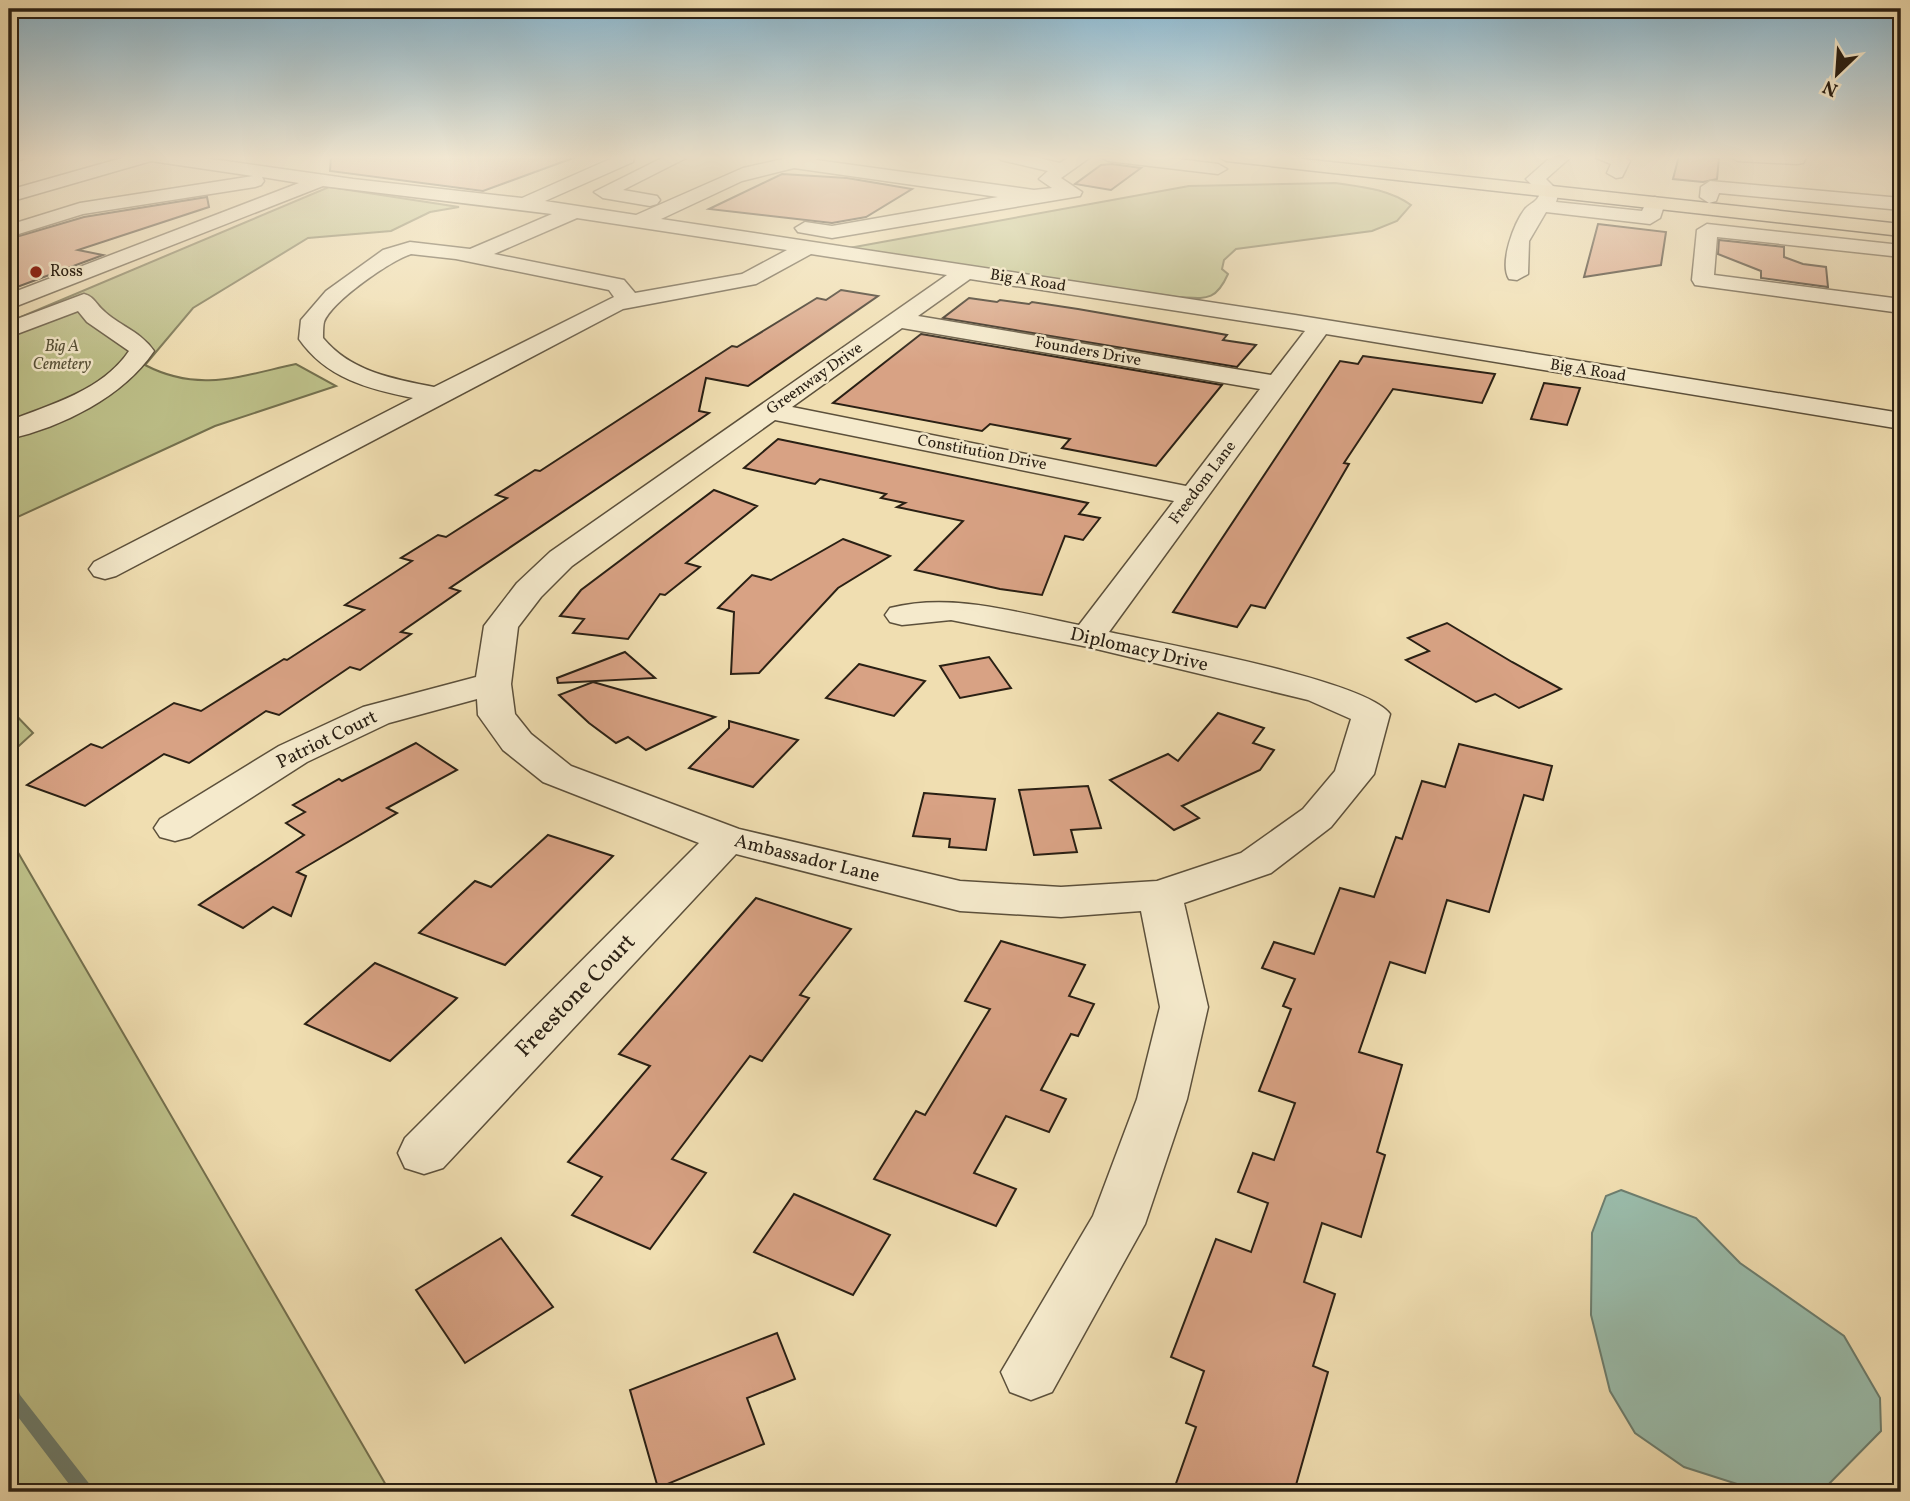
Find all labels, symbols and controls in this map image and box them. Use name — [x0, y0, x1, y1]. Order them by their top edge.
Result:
north arrow — [1801, 38, 1871, 108]
text: N — [1819, 73, 1842, 102]
place label: Ross — [50, 261, 83, 283]
marker: Ross — [28, 264, 44, 280]
street label: Big A Road — [988, 264, 1068, 298]
street label: Founders Drive — [1033, 332, 1143, 372]
park label: Big A Cemetery — [33, 336, 91, 376]
street label: Greenway Drive — [762, 338, 868, 420]
street label: Big A Road — [1548, 354, 1628, 388]
street label: Constitution Drive — [916, 430, 1048, 476]
street label: Freedom Lane — [1164, 437, 1242, 529]
street label: Diplomacy Drive — [1067, 622, 1211, 678]
street label: Patriot Court — [272, 704, 382, 776]
street label: Ambassador Lane — [732, 828, 882, 890]
street label: Freestone Court — [509, 927, 643, 1065]

